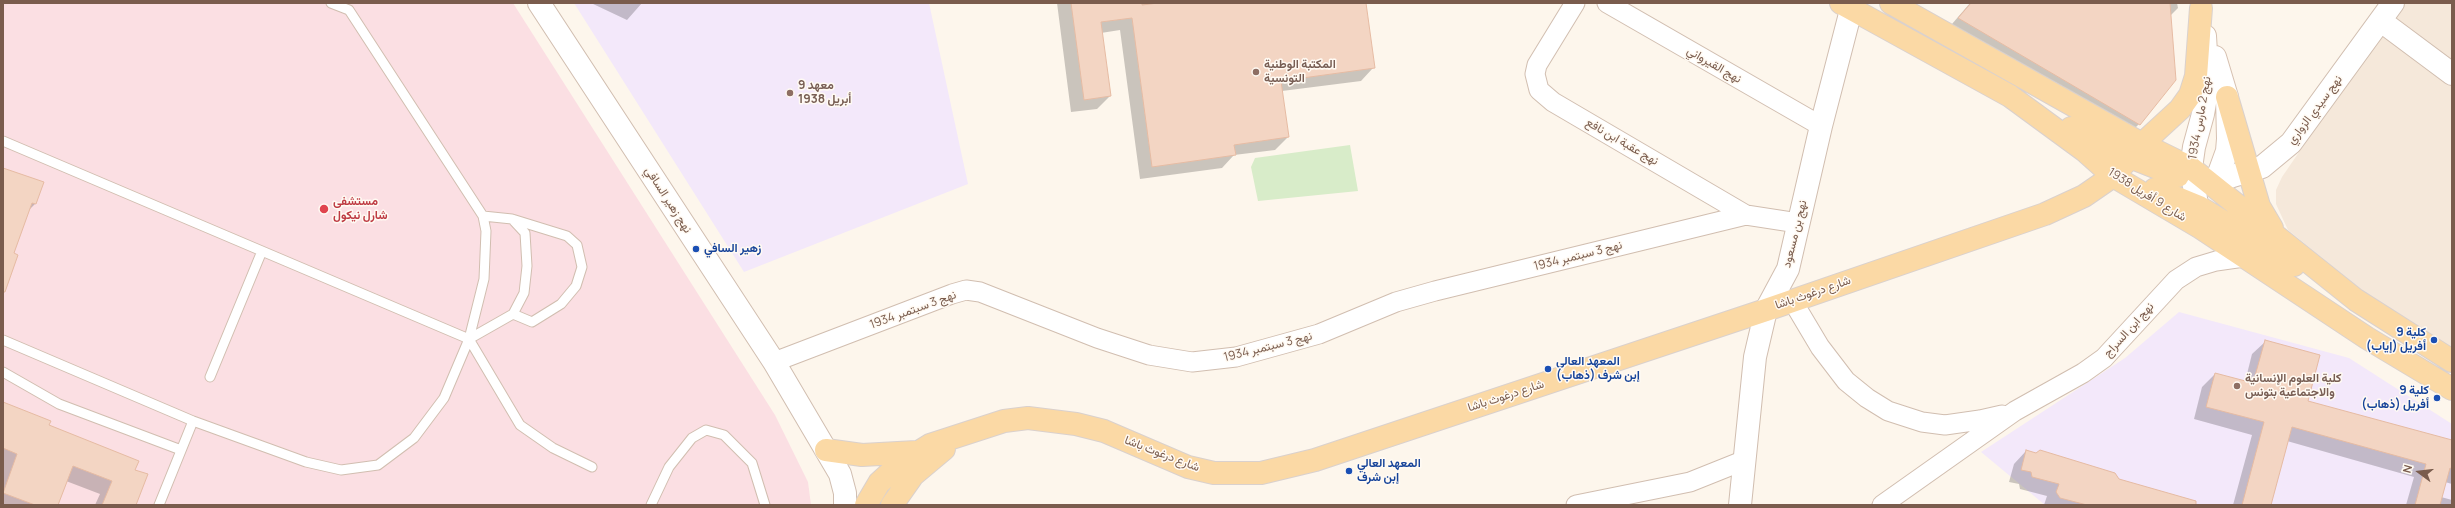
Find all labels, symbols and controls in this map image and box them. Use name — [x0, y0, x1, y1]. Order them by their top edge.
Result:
street label: نهج القيرواني — [1684, 44, 1744, 86]
place label: المكتبة الوطنية التونسية — [1264, 58, 1336, 86]
marker: المكتبة الوطنية التونسية — [1251, 67, 1261, 77]
street label: نهج سيدي الزواري — [2284, 73, 2346, 147]
street label: نهج 2 مارس 1934 — [2186, 75, 2214, 161]
place label: معهد 9 أبريل 1938 — [798, 79, 851, 107]
marker: معهد 9 أبريل 1938 — [785, 88, 795, 98]
street label: نهج عقبة ابن نافع — [1583, 115, 1661, 169]
street label: نهج زهير السافي — [641, 164, 695, 236]
street label: شارع 9 أفريل 1938 — [2105, 165, 2189, 225]
place label: مستشفى شارل نيكول — [333, 195, 388, 223]
street label: نهج بن مسعود — [1780, 199, 1810, 269]
marker: مستشفى شارل نيكول — [318, 203, 330, 215]
street label: نهج 3 سبتمبر 1934 — [1532, 238, 1624, 274]
place label: زهير السافي — [704, 242, 761, 256]
marker: زهير السافي — [691, 244, 701, 254]
street label: شارع درغوث باشا — [1773, 273, 1853, 313]
street label: نهج 3 سبتمبر 1934 — [868, 288, 958, 332]
street label: نهج ابن السراج — [2101, 300, 2157, 360]
place label: كلية 9 أفريل (إياب) — [2366, 326, 2426, 354]
street label: نهج 3 سبتمبر 1934 — [1222, 329, 1314, 365]
marker: كلية 9 أفريل (إياب) — [2429, 335, 2439, 345]
place label: المعهد العالي إبن شرف (ذهاب) — [1556, 355, 1640, 383]
marker: المعهد العالي إبن شرف (ذهاب) — [1543, 364, 1553, 374]
place label: كلية العلوم الإنسانية والاجتماعية بتونس — [2245, 372, 2341, 400]
street label: شارع درغوث باشا — [1466, 377, 1546, 415]
marker: كلية العلوم الإنسانية والاجتماعية بتونس — [2232, 381, 2242, 391]
place label: كلية 9 أفريل (ذهاب) — [2361, 384, 2429, 412]
marker: كلية 9 أفريل (ذهاب) — [2432, 393, 2442, 403]
street label: شارع درغوث باشا — [1122, 433, 1202, 475]
north arrow — [2399, 452, 2439, 492]
place label: المعهد العالي إبن شرف — [1357, 457, 1421, 485]
text: N — [2399, 463, 2415, 475]
marker: المعهد العالي إبن شرف — [1344, 466, 1354, 476]

